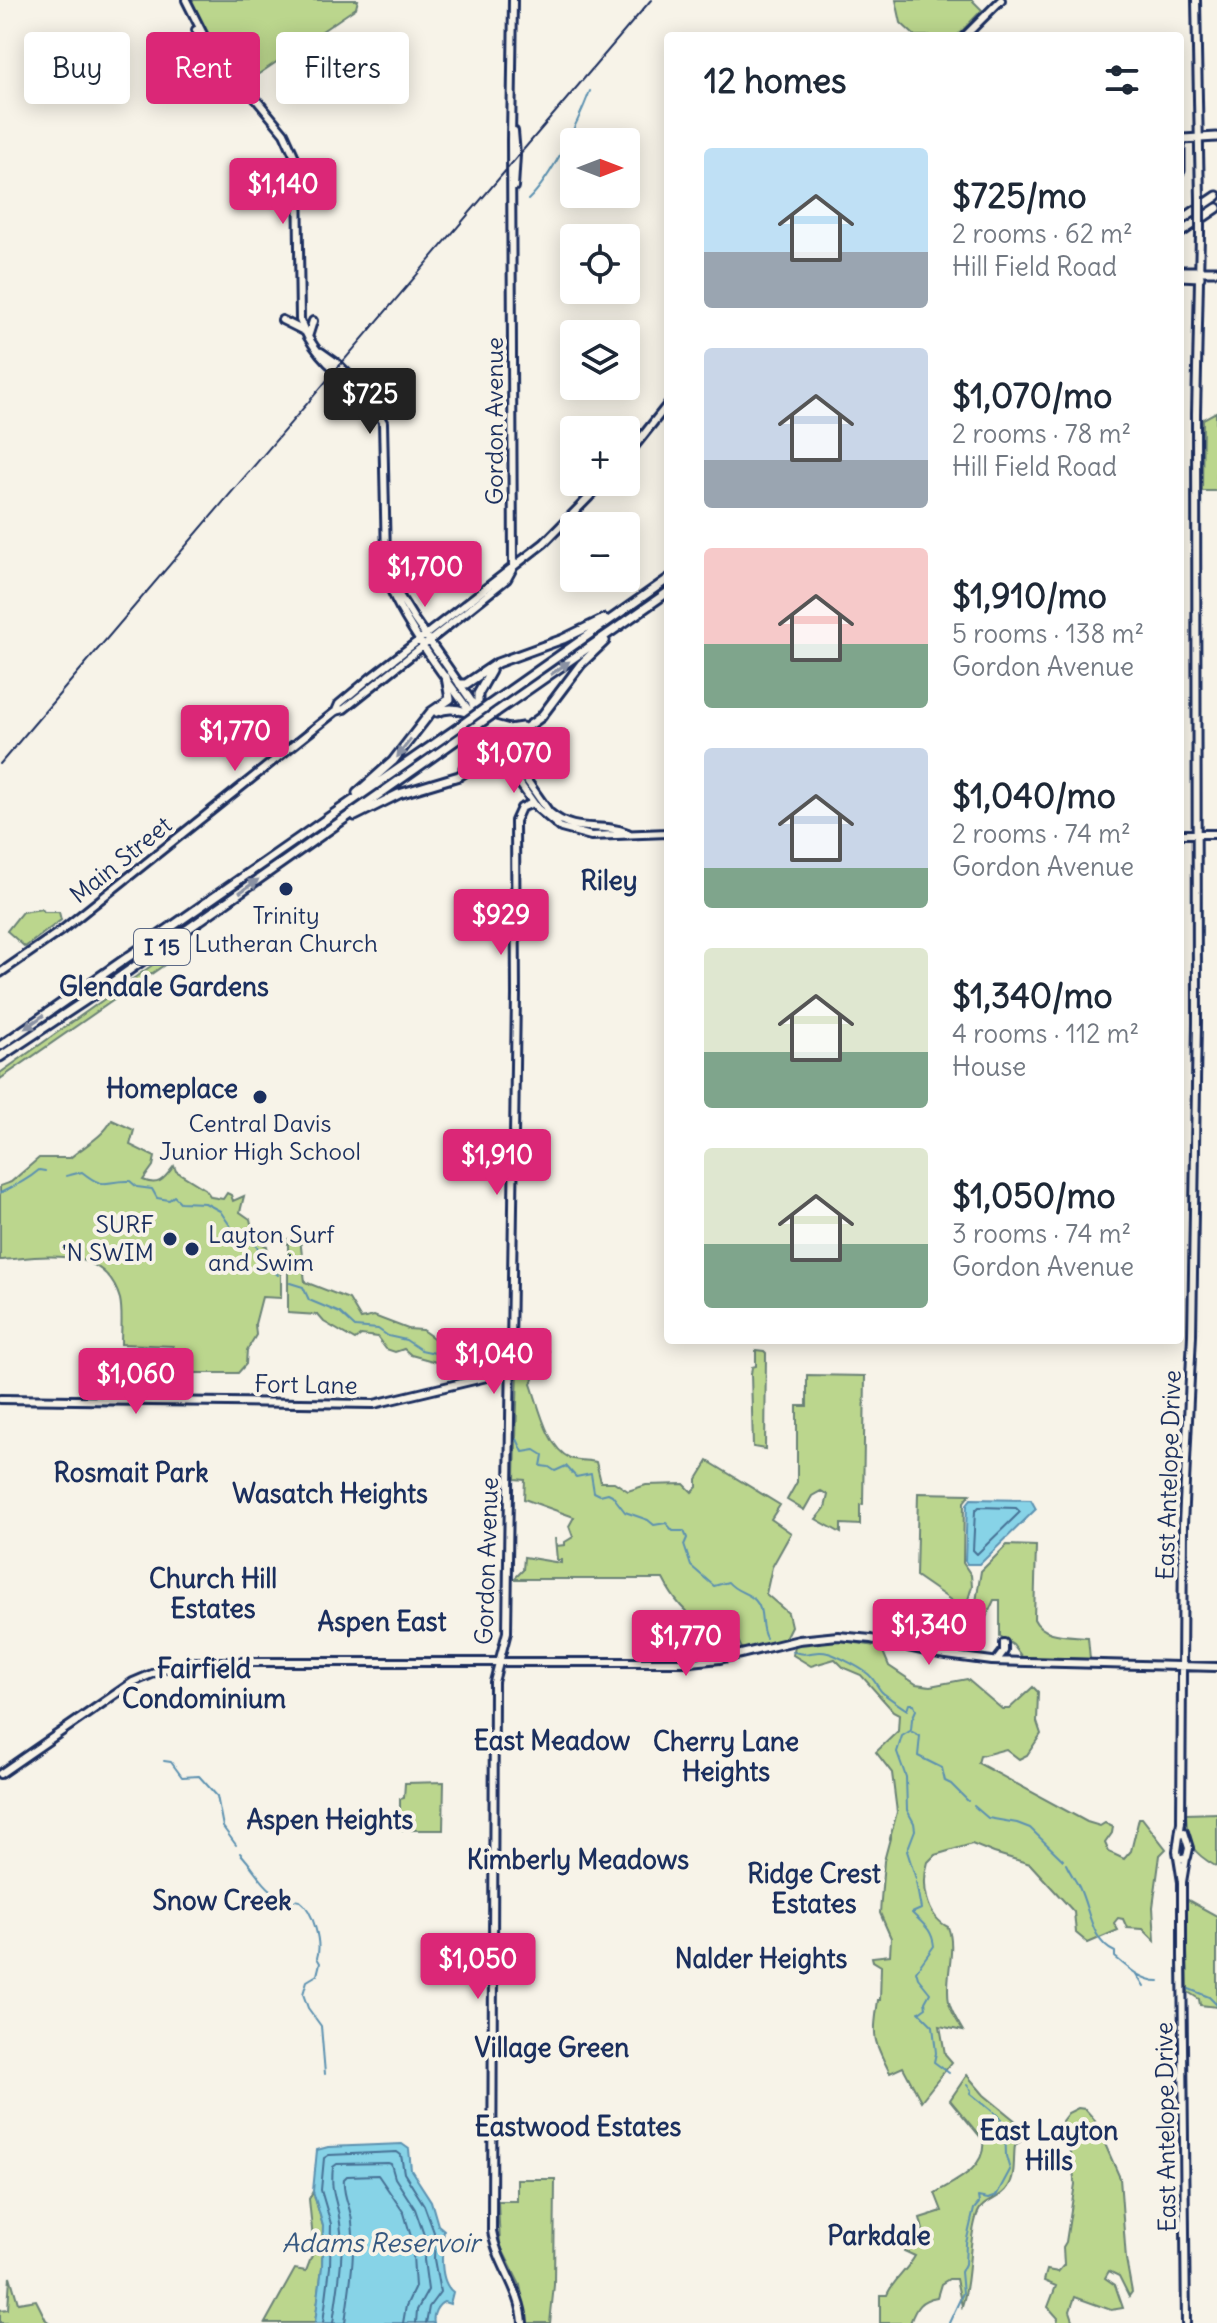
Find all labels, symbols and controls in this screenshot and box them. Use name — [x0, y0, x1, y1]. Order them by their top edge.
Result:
chip: Buy — [24, 32, 130, 104]
chip: Rent — [146, 32, 260, 104]
chip: Filters — [276, 32, 409, 104]
icon: filters — [1100, 58, 1144, 102]
text: 12 homes — [704, 59, 847, 102]
north arrow — [560, 128, 640, 208]
map controls — [560, 128, 640, 592]
pin: $1,140 — [218, 158, 348, 226]
text: $1,140 — [247, 167, 319, 200]
text: $725/mo — [952, 174, 1087, 217]
icon: home — [768, 180, 864, 276]
text: 2 rooms · 62 m² — [952, 217, 1133, 250]
button: locate — [560, 224, 640, 304]
text: Hill Field Road — [952, 250, 1117, 283]
button: layers — [560, 320, 640, 400]
street label: Gordon Avenue — [479, 337, 509, 505]
pin: $725 — [323, 368, 417, 436]
text: $1,070/mo — [952, 374, 1112, 417]
text: $725 — [342, 377, 398, 410]
icon: home — [768, 380, 864, 476]
button: + — [560, 416, 640, 496]
text: 2 rooms · 78 m² — [952, 417, 1131, 450]
text: Hill Field Road — [952, 450, 1117, 483]
button: − — [560, 512, 640, 592]
pin: $1,700 — [360, 541, 490, 609]
text: $1,700 — [387, 550, 463, 583]
text: $1,910/mo — [952, 574, 1107, 617]
icon: home — [768, 580, 864, 676]
text: 5 rooms · 138 m² — [952, 617, 1144, 650]
text: Gordon Avenue — [952, 650, 1134, 683]
one-way arrow — [549, 661, 570, 676]
pin: $1,770 — [170, 705, 300, 773]
text: $1,770 — [199, 714, 271, 747]
pin: $1,070 — [449, 727, 579, 795]
text: $1,070 — [476, 736, 552, 769]
one-way arrow — [396, 738, 412, 758]
text: $1,040/mo — [952, 774, 1116, 817]
icon: home — [768, 780, 864, 876]
street label: Main Street — [64, 809, 177, 909]
text: 2 rooms · 74 m² — [952, 817, 1131, 850]
text: Gordon Avenue — [952, 850, 1134, 883]
district label: Riley — [581, 864, 637, 897]
one-way arrow — [238, 879, 259, 894]
marker: Trinity Lutheran Church — [277, 880, 295, 898]
pin: $929 — [454, 889, 548, 957]
text: $929 — [472, 898, 530, 931]
place label: Trinity Lutheran Church — [194, 900, 378, 958]
road number: I 15 — [134, 929, 190, 965]
district label: Glendale Gardens — [59, 970, 269, 1003]
text: $1,340/mo — [952, 974, 1113, 1017]
icon: home — [768, 980, 864, 1076]
one-way arrow — [23, 1015, 44, 1030]
text: 4 rooms · 112 m² — [952, 1017, 1139, 1050]
text: House — [952, 1050, 1026, 1083]
district label: Homeplace — [106, 1072, 238, 1105]
marker: Central Davis Junior High School — [251, 1088, 269, 1106]
place label: Central Davis Junior High School — [159, 1108, 361, 1166]
pin: $1,910 — [432, 1129, 562, 1197]
text: $1,910 — [461, 1138, 533, 1171]
text: $1,050/mo — [952, 1174, 1116, 1217]
icon: home — [768, 1180, 864, 1276]
place label: SURF 'N SWIM — [62, 1209, 154, 1267]
text: 3 rooms · 74 m² — [952, 1217, 1131, 1250]
place label: Layton Surf and Swim — [208, 1219, 335, 1277]
marker: SURF 'N SWIM — [161, 1230, 179, 1248]
marker: Layton Surf and Swim — [183, 1240, 201, 1258]
text: Gordon Avenue — [952, 1250, 1134, 1283]
pin: $1,040 — [429, 1328, 559, 1396]
text: $1,040 — [455, 1337, 534, 1370]
pin: $1,060 — [71, 1348, 201, 1416]
text: $1,060 — [97, 1357, 175, 1390]
street label: Fort Lane — [254, 1368, 358, 1400]
street label: East Antelope Drive — [1149, 1370, 1187, 1580]
district label: Rosmait Park — [54, 1456, 208, 1489]
street label: Gordon Avenue — [468, 1476, 504, 1645]
district label: Wasatch Heights — [232, 1477, 428, 1510]
district label: Church Hill Estates — [149, 1562, 277, 1625]
pin: $1,340 — [864, 1599, 994, 1667]
district label: Aspen East — [318, 1605, 447, 1638]
text: $1,340 — [891, 1608, 967, 1641]
pin: $1,770 — [621, 1610, 751, 1678]
text: $1,770 — [650, 1619, 722, 1652]
district label: Fairfield Condominium — [122, 1652, 286, 1715]
district label: East Meadow — [474, 1724, 631, 1757]
district label: Cherry Lane Heights — [653, 1725, 799, 1788]
district label: Aspen Heights — [247, 1803, 414, 1836]
district label: Kimberly Meadows — [467, 1843, 689, 1876]
district label: Ridge Crest Estates — [747, 1857, 881, 1920]
district label: Snow Creek — [153, 1884, 291, 1917]
pin: $1,050 — [413, 1933, 543, 2001]
text: $1,050 — [439, 1942, 517, 1975]
district label: Nalder Heights — [675, 1942, 847, 1975]
street label: East Antelope Drive — [1148, 2022, 1182, 2232]
district label: Village Green — [475, 2031, 629, 2064]
district label: Eastwood Estates — [475, 2110, 681, 2143]
district label: East Layton Hills — [980, 2114, 1118, 2177]
district label: Parkdale — [827, 2219, 931, 2252]
water label: Adams Reservoir — [282, 2226, 483, 2259]

